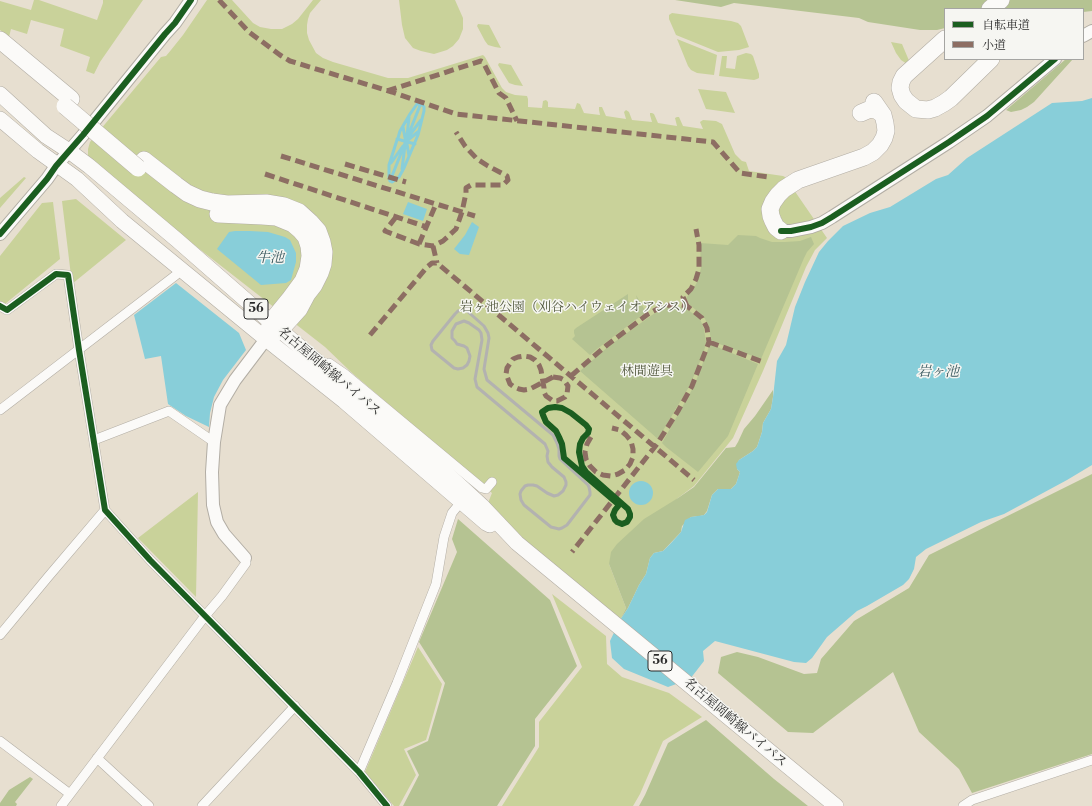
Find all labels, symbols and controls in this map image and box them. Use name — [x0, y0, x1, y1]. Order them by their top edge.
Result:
legend — [944, 8, 1084, 60]
text: 自転車道 — [982, 18, 1030, 33]
text: 小道 — [982, 38, 1006, 53]
water label: 牛池 — [256, 251, 284, 267]
road number: 56 — [244, 299, 268, 319]
park label: 岩ヶ池公園（刈谷ハイウェイオアシス） — [460, 300, 694, 316]
street label: 名古屋岡崎線バイパス — [274, 324, 384, 420]
park label: 林間遊具 — [621, 364, 673, 380]
water label: 岩ヶ池 — [917, 365, 959, 381]
road number: 56 — [648, 651, 672, 671]
street label: 名古屋岡崎線バイパス — [680, 675, 790, 771]

